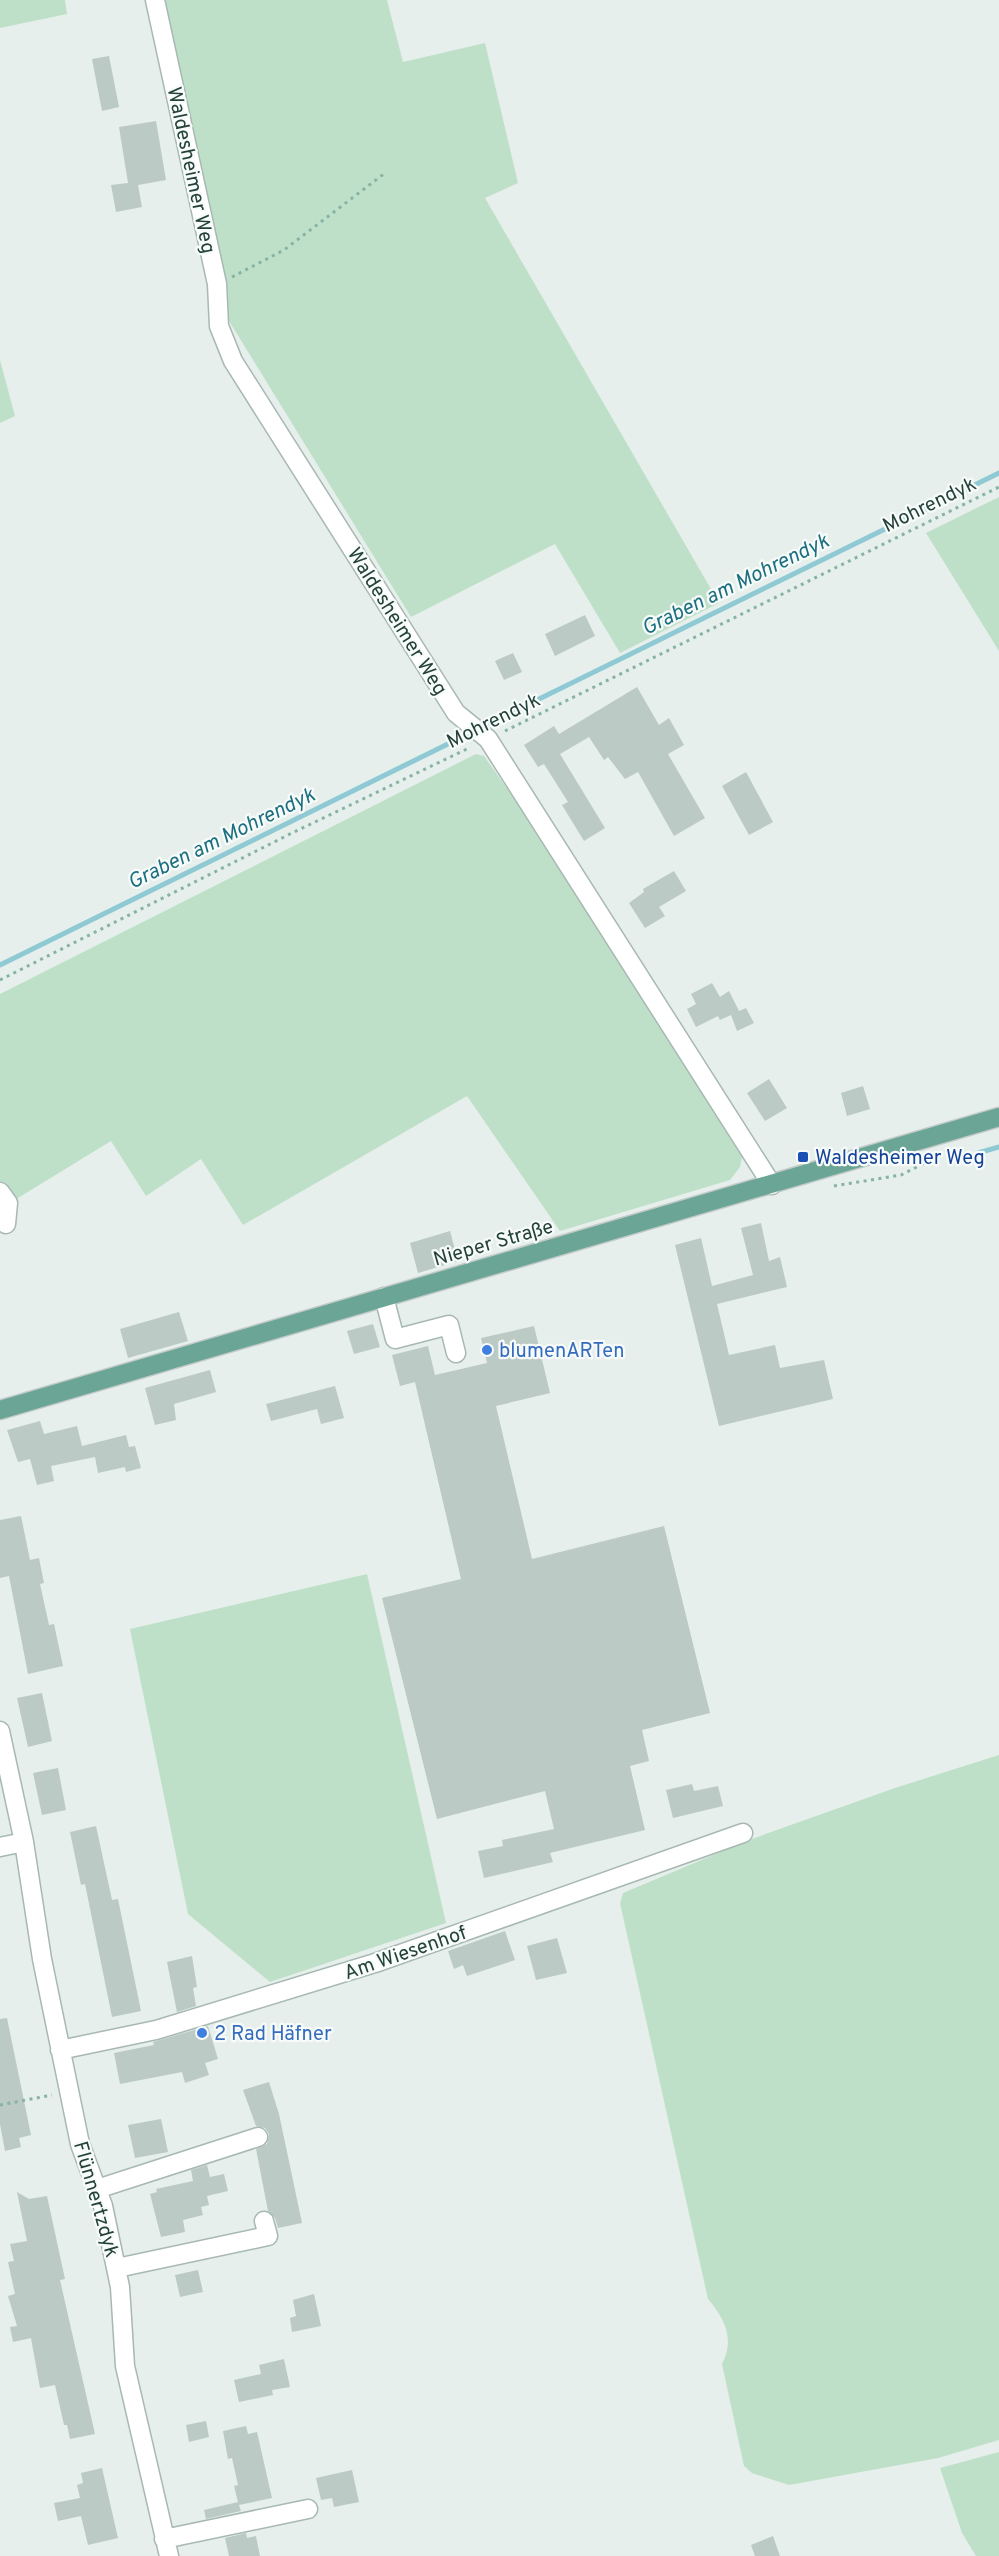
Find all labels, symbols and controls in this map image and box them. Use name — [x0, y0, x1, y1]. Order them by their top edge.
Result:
street label: Waldesheimer Weg — [160, 85, 220, 256]
street label: Mohrendyk — [879, 472, 981, 540]
water label: Graben am Mohrendyk — [638, 528, 834, 642]
street label: Waldesheimer Weg — [340, 543, 452, 701]
street label: Mohrendyk — [443, 688, 545, 756]
water label: Graben am Mohrendyk — [124, 782, 320, 896]
place label: Waldesheimer Weg — [815, 1146, 985, 1172]
marker: Waldesheimer Weg — [796, 1150, 810, 1164]
street label: Nieper Straße — [431, 1214, 556, 1273]
place label: blumenARTen — [499, 1339, 625, 1365]
marker: blumenARTen — [480, 1343, 494, 1357]
street label: Am Wiesenhof — [341, 1921, 471, 1987]
place label: 2 Rad Häfner — [214, 2022, 332, 2048]
marker: 2 Rad Häfner — [195, 2026, 209, 2040]
street label: Flünnertzdyk — [66, 2138, 124, 2261]

